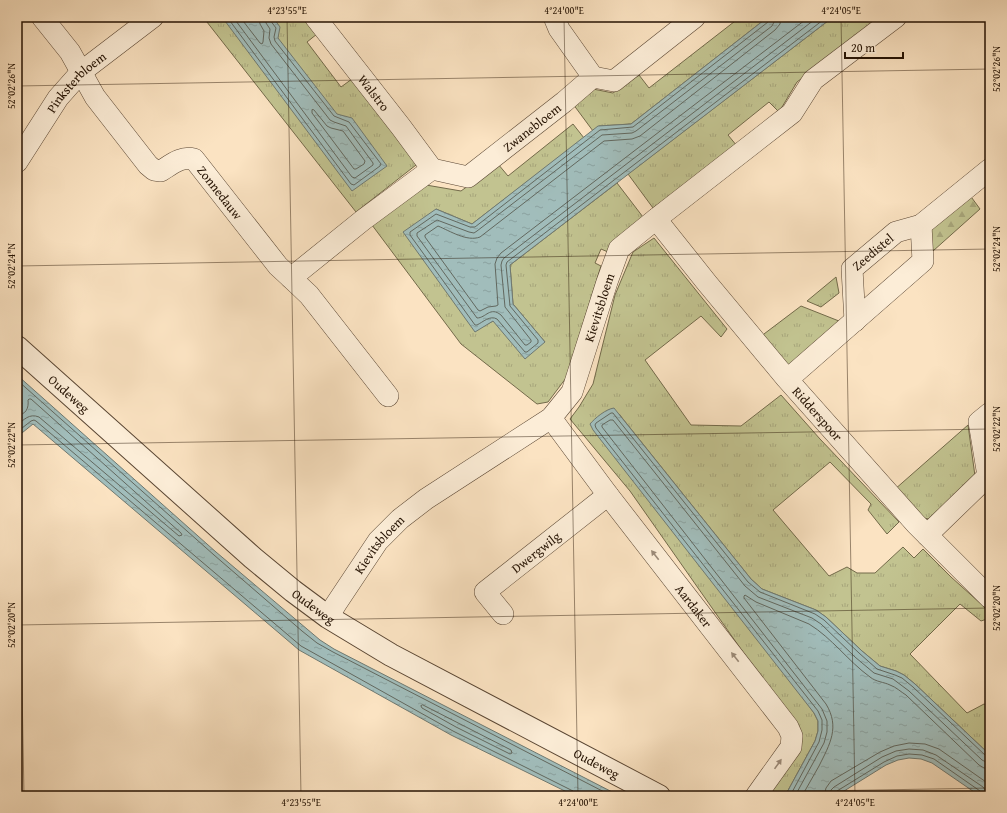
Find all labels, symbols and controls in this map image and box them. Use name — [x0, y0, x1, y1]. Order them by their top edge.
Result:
text: 4°23'55"E — [267, 3, 307, 18]
text: 4°24'00"E — [544, 3, 584, 18]
text: 4°24'05"E — [821, 3, 861, 18]
scale bar — [845, 34, 903, 60]
text: 20 m — [851, 39, 875, 56]
text: 52°02'26"N — [989, 46, 1004, 92]
street label: Pinksterbloem — [42, 47, 110, 117]
text: 52°02'26"N — [4, 63, 19, 109]
street label: Walstro — [353, 71, 394, 116]
street label: Zwanebloem — [499, 99, 565, 156]
street label: Zonnedauw — [193, 162, 247, 224]
text: 52°02'24"N — [989, 226, 1004, 272]
street label: Zeedistel — [848, 229, 898, 275]
text: 52°02'24"N — [4, 243, 19, 289]
street label: Kievitsbloem — [580, 270, 620, 344]
street label: Oudeweg — [44, 370, 94, 418]
street label: Ridderspoor — [788, 382, 847, 446]
text: 52°02'22"N — [989, 406, 1004, 452]
text: 52°02'22"N — [4, 422, 19, 468]
street label: Kievitsbloem — [350, 511, 409, 578]
street label: Dwergwilg — [507, 527, 565, 578]
one-way arrow — [651, 549, 659, 560]
street label: Aardaker — [671, 580, 717, 632]
street label: Oudeweg — [288, 584, 339, 629]
text: 52°02'20"N — [989, 585, 1004, 631]
text: 52°02'20"N — [4, 602, 19, 648]
one-way arrow — [730, 652, 739, 663]
street label: Oudeweg — [570, 744, 623, 784]
one-way arrow — [774, 759, 782, 769]
text: 4°23'55"E — [281, 795, 321, 810]
text: 4°24'00"E — [558, 795, 598, 810]
text: 4°24'05"E — [835, 795, 875, 810]

